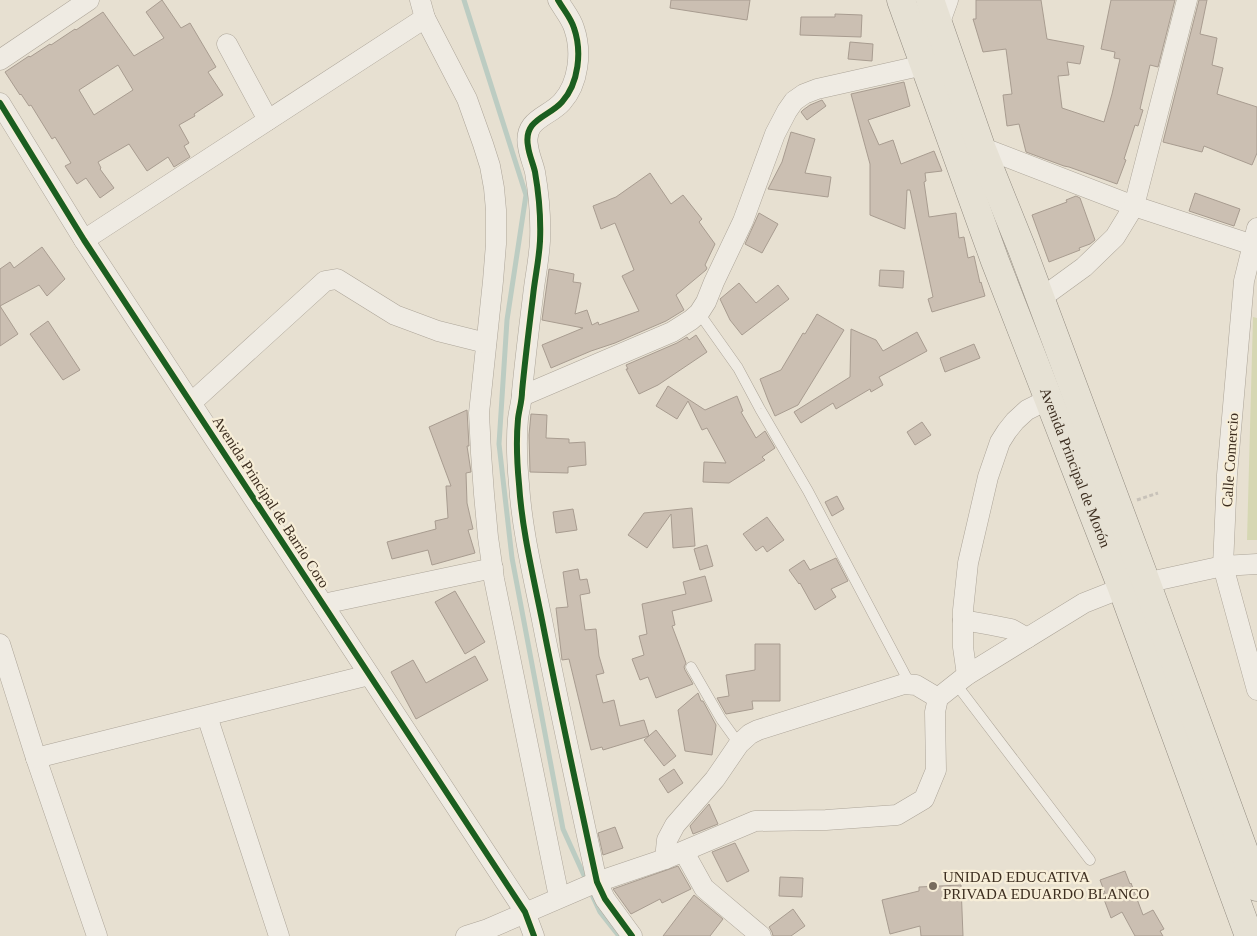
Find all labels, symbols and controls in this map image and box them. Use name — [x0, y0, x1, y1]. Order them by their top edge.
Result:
street label: Avenida Principal de Morón — [1037, 385, 1114, 550]
street label: Calle Comercio — [1219, 412, 1241, 508]
street label: Avenida Principal de Barrio Coro — [209, 413, 333, 591]
place label: UNIDAD EDUCATIVA PRIVADA EDUARDO BLANCO — [943, 869, 1150, 902]
marker: UNIDAD EDUCATIVA PRIVADA EDUARDO BLANCO — [927, 880, 939, 892]

